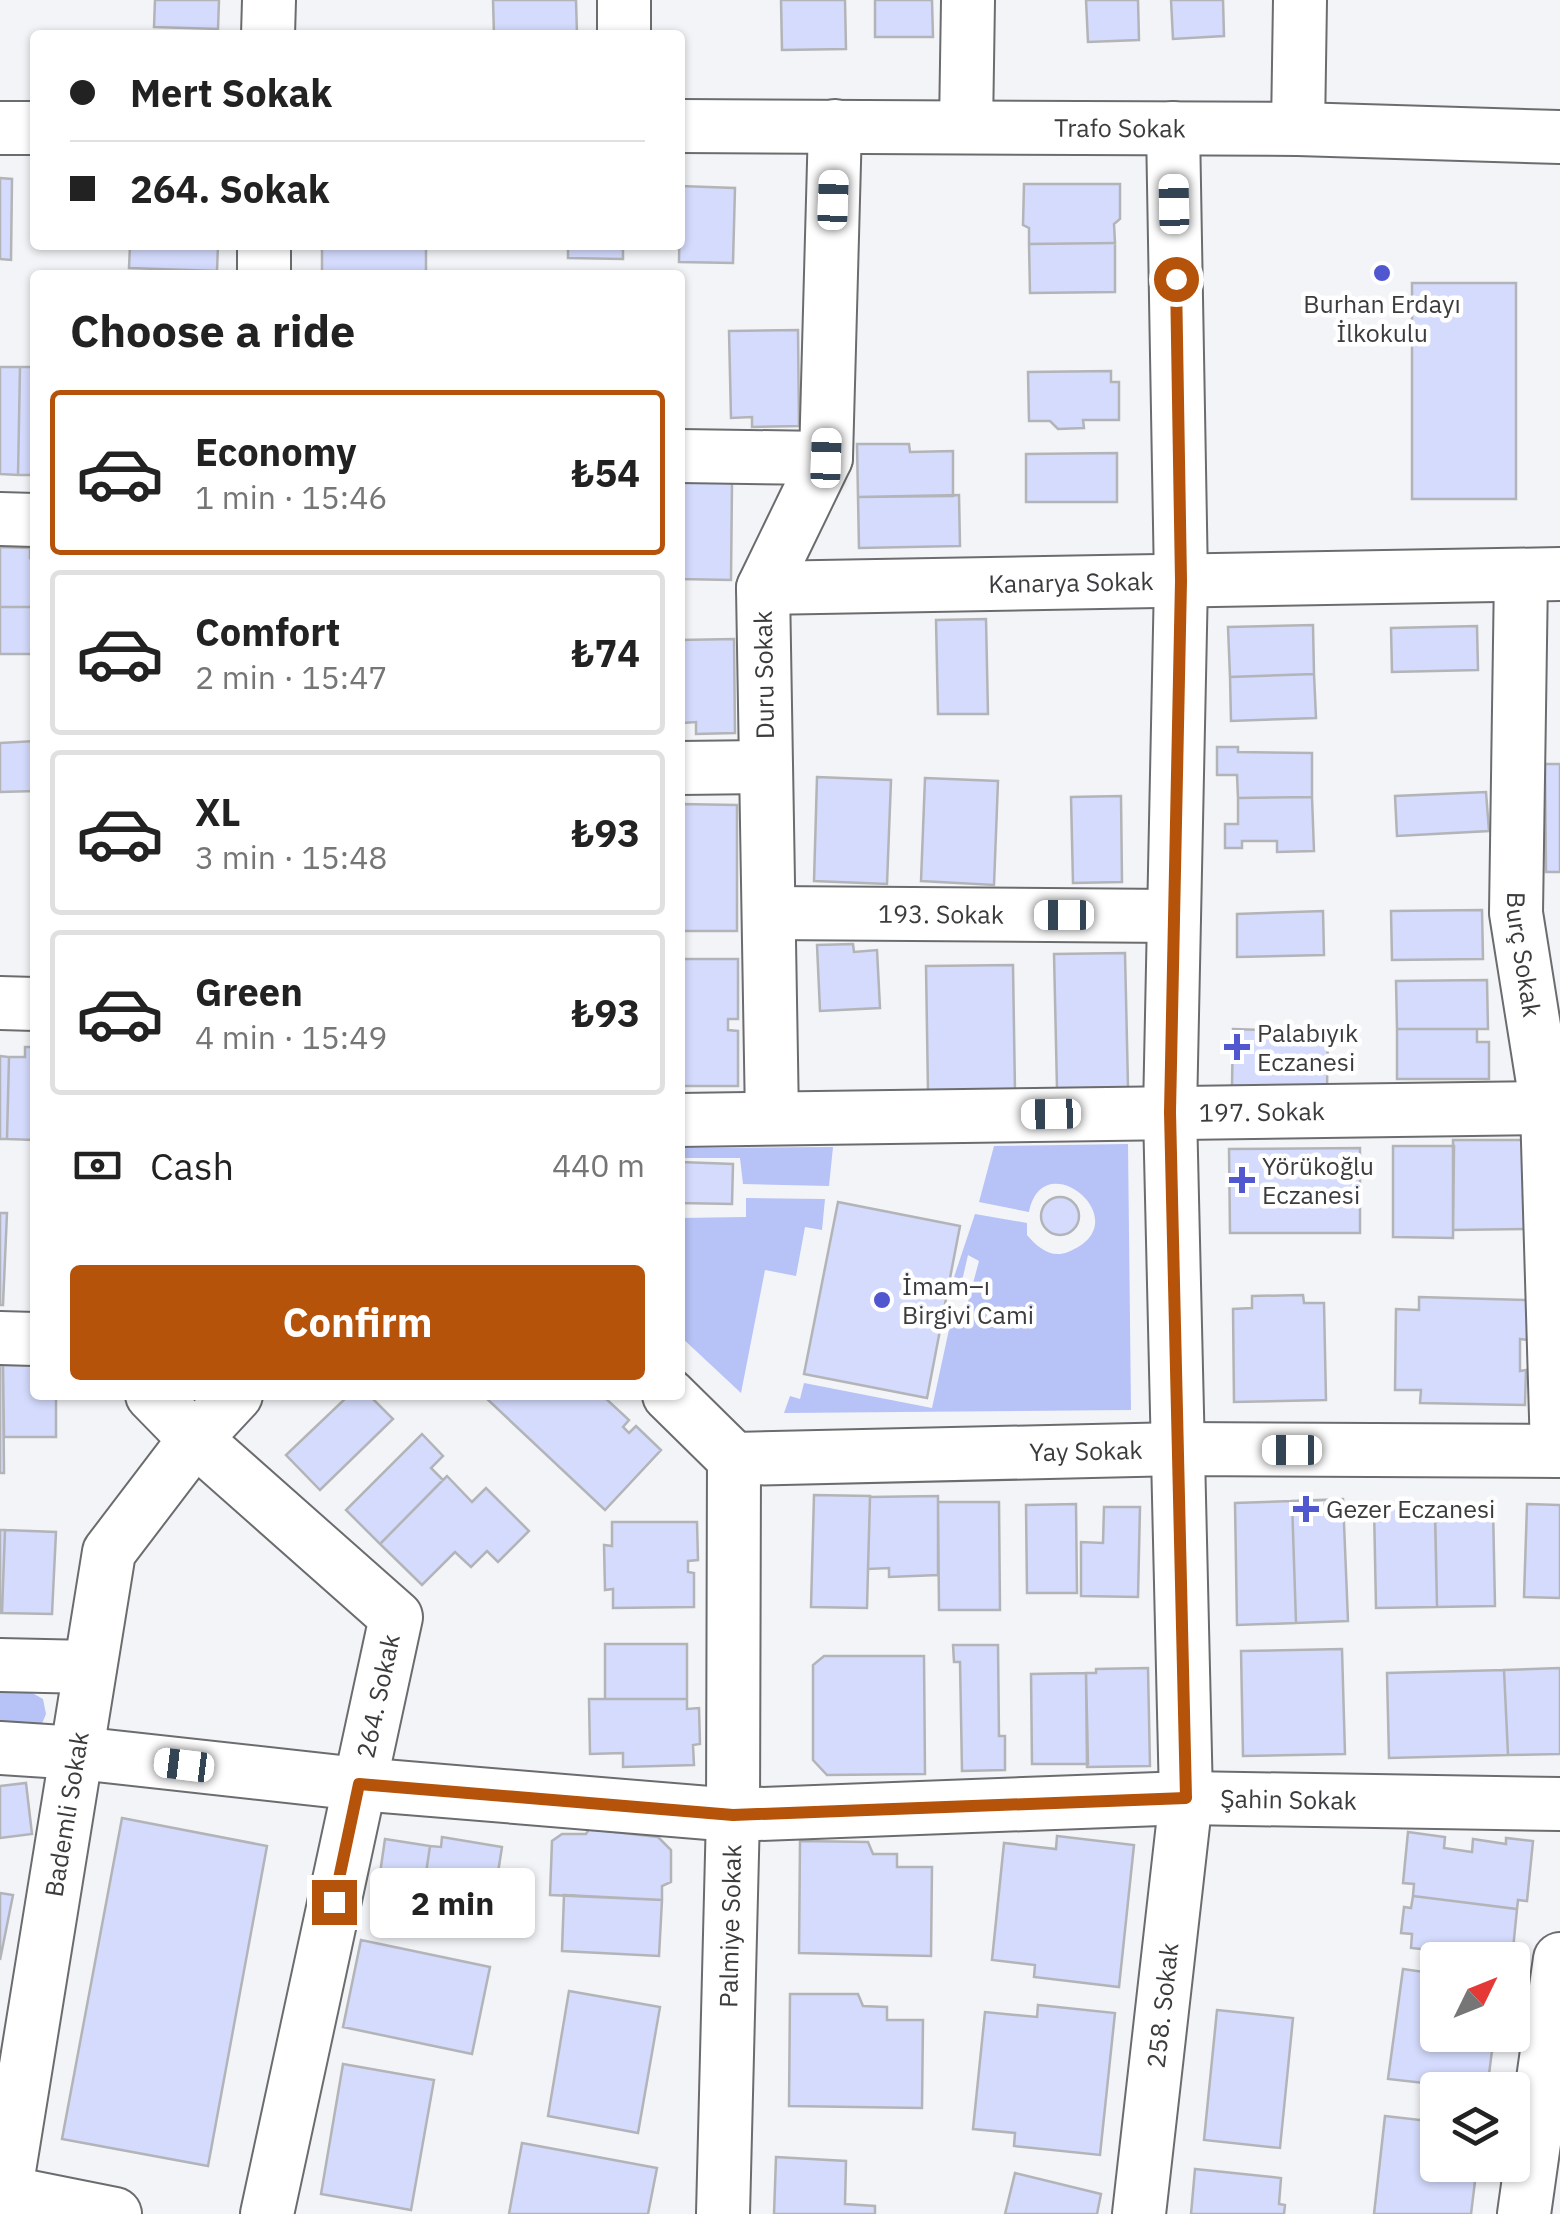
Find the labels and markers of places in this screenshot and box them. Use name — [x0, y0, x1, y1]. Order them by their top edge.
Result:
marker: Burhan Erdayı İlkokulu — [1371, 262, 1393, 284]
place label: Burhan Erdayı İlkokulu — [1303, 287, 1461, 349]
place label: Palabıyık Eczanesi — [1257, 1016, 1358, 1078]
marker: Palabıyık Eczanesi — [1226, 1036, 1248, 1058]
place label: Yörükoğlu Eczanesi — [1262, 1149, 1374, 1211]
marker: Yörükoğlu Eczanesi — [1231, 1169, 1253, 1191]
place label: İmam–ı Birgivi Cami — [902, 1269, 1034, 1331]
marker: İmam–ı Birgivi Cami — [871, 1289, 893, 1311]
place label: Gezer Eczanesi — [1326, 1492, 1495, 1525]
marker: Gezer Eczanesi — [1295, 1498, 1317, 1520]

